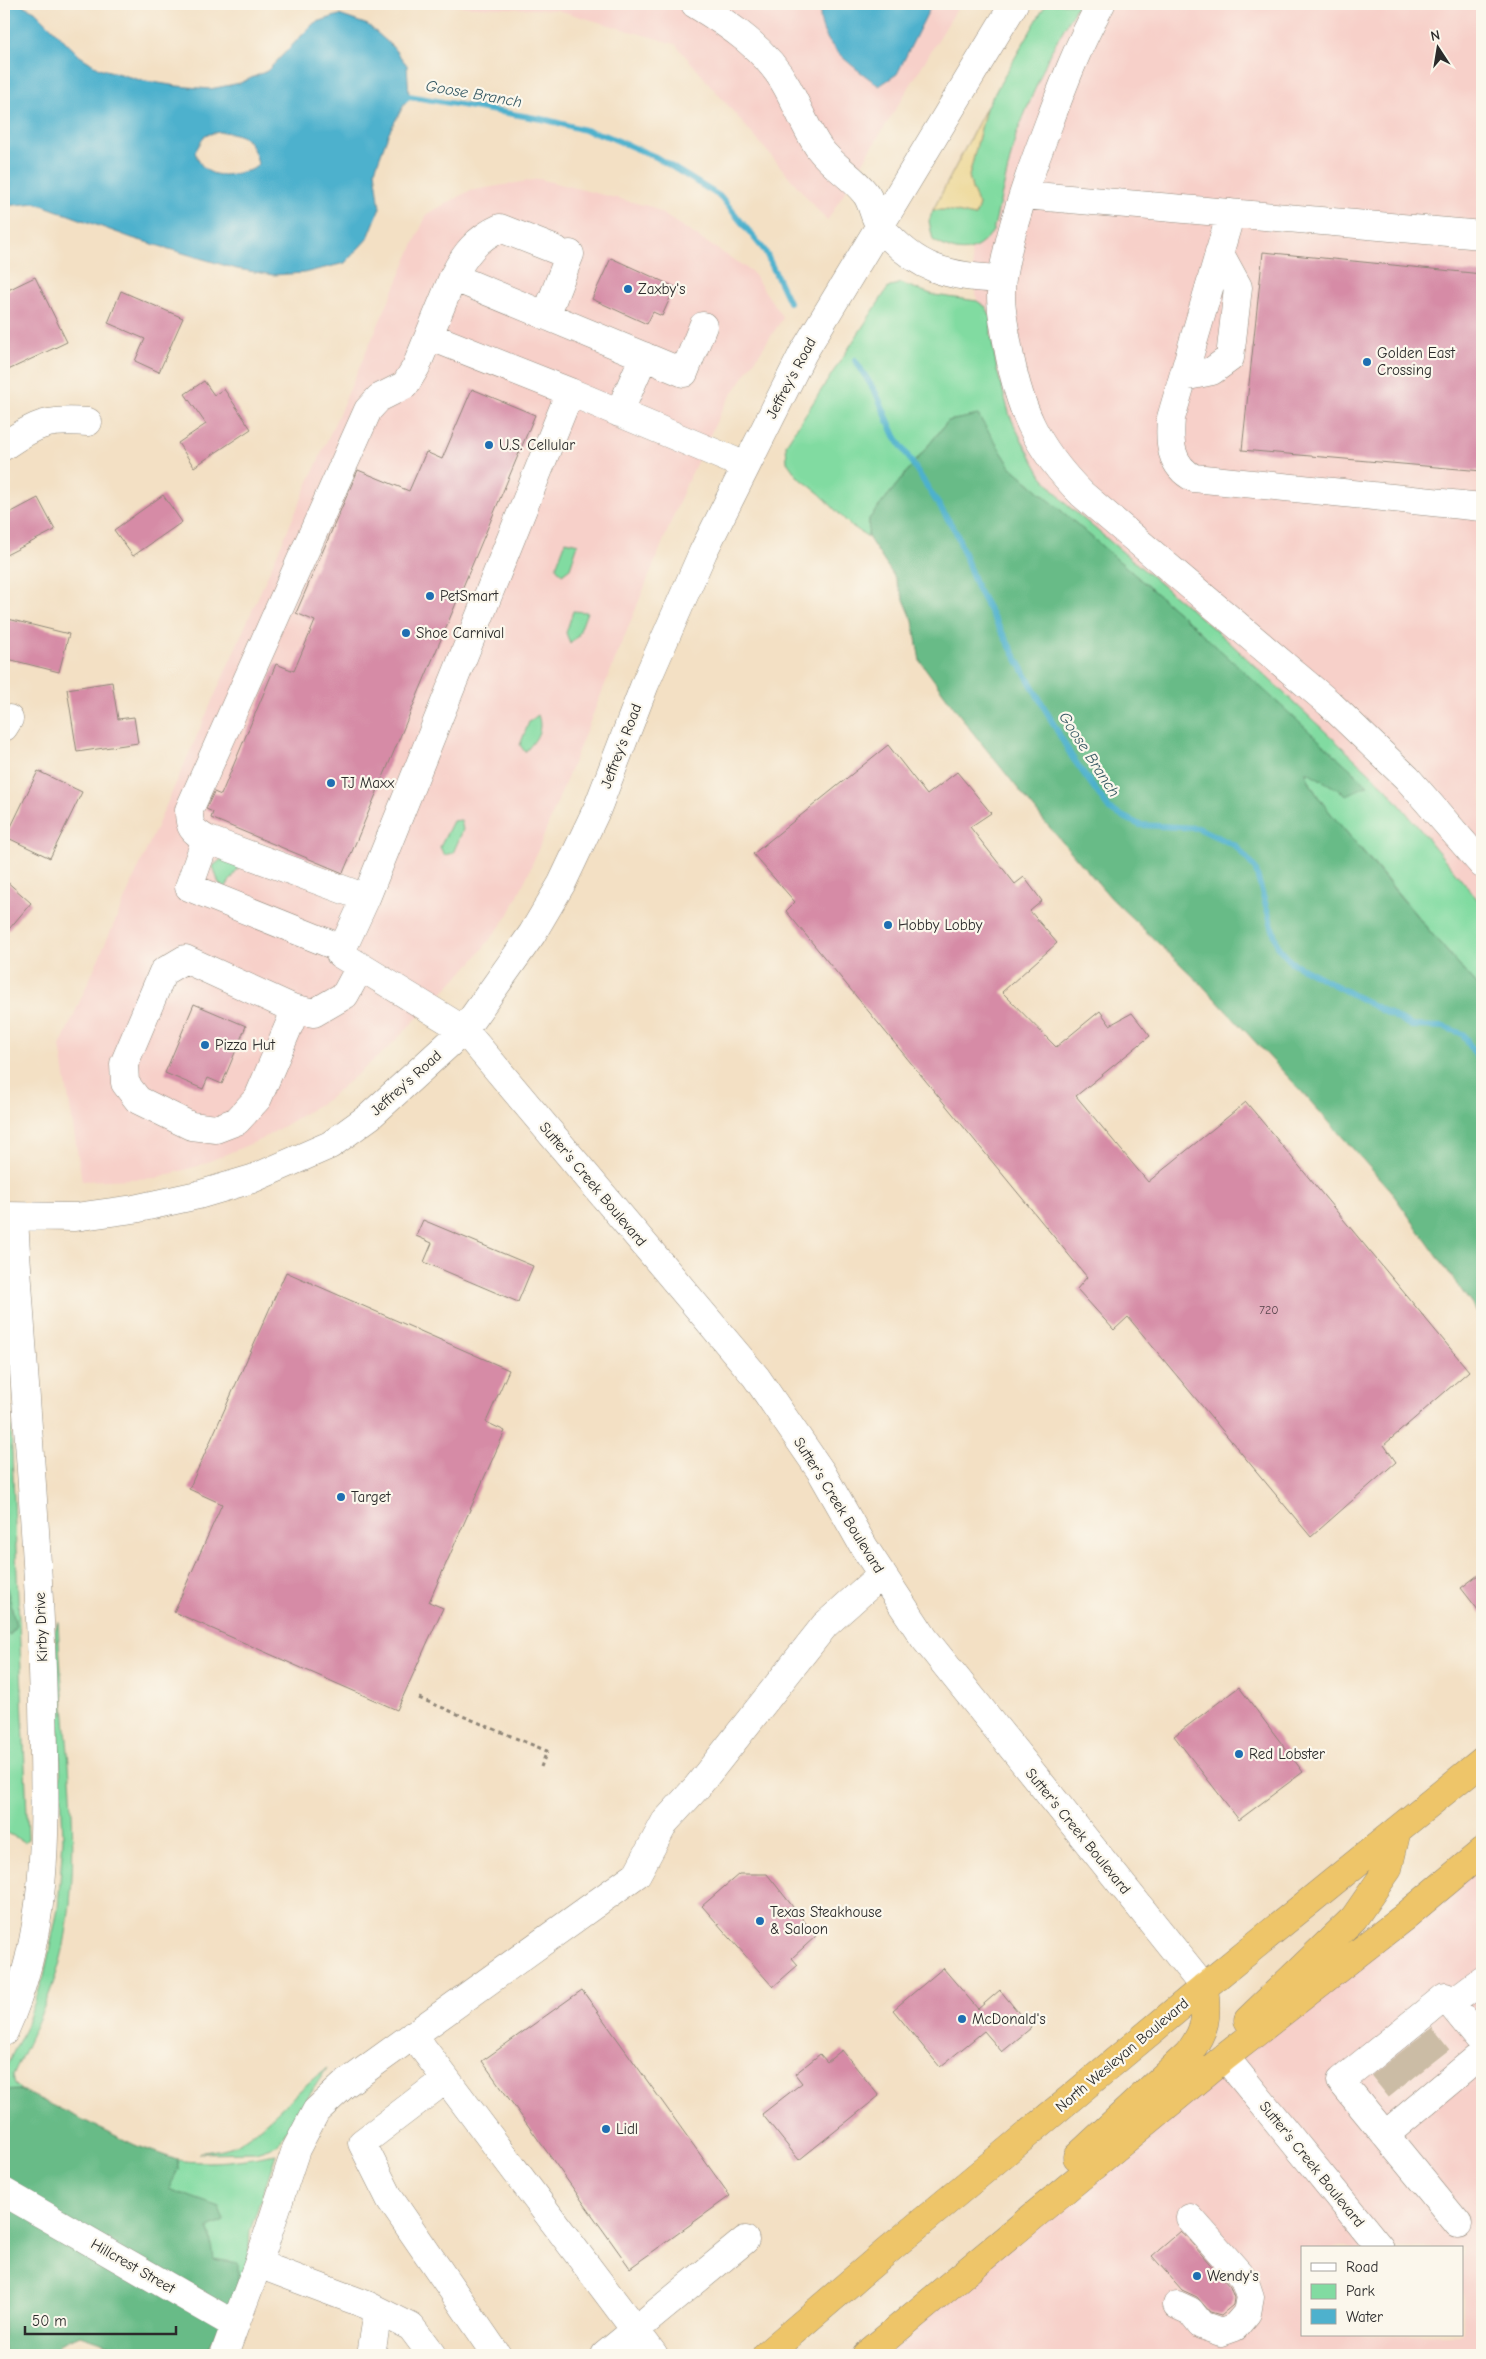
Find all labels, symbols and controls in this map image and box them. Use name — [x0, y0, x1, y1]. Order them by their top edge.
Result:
north arrow — [1414, 22, 1464, 72]
text: N — [1429, 27, 1442, 45]
water label: Goose Branch — [424, 77, 523, 111]
place label: Zaxby's — [638, 280, 685, 298]
marker: Zaxby's — [622, 283, 634, 295]
street label: Jeffrey's Road — [762, 334, 820, 422]
place label: Golden East Crossing — [1377, 344, 1456, 379]
marker: Golden East Crossing — [1361, 356, 1373, 368]
place label: U.S. Cellular — [499, 436, 575, 454]
marker: U.S. Cellular — [483, 439, 495, 451]
place label: PetSmart — [440, 587, 499, 605]
marker: PetSmart — [424, 590, 436, 602]
place label: Shoe Carnival — [416, 624, 504, 642]
marker: Shoe Carnival — [400, 627, 412, 639]
street label: Jeffrey's Road — [597, 701, 645, 791]
water label: Goose Branch — [1055, 709, 1123, 800]
place label: TJ Maxx — [341, 774, 395, 792]
marker: TJ Maxx — [325, 777, 337, 789]
place label: Hobby Lobby — [898, 916, 983, 934]
marker: Hobby Lobby — [882, 919, 894, 931]
place label: Pizza Hut — [215, 1036, 276, 1054]
marker: Pizza Hut — [199, 1039, 211, 1051]
street label: Jeffrey's Road — [367, 1046, 445, 1120]
street label: Sutter's Creek Boulevard — [536, 1118, 650, 1250]
house number: 720 — [1259, 1303, 1279, 1317]
street label: Sutter's Creek Boulevard — [790, 1434, 888, 1576]
place label: Target — [351, 1488, 391, 1506]
marker: Target — [335, 1491, 347, 1503]
street label: Kirby Drive — [31, 1591, 51, 1662]
place label: Red Lobster — [1249, 1745, 1325, 1763]
marker: Red Lobster — [1233, 1748, 1245, 1760]
street label: Sutter's Creek Boulevard — [1022, 1764, 1134, 1898]
place label: Texas Steakhouse & Saloon — [770, 1903, 882, 1938]
marker: Texas Steakhouse & Saloon — [754, 1915, 766, 1927]
street label: North Wesleyan Boulevard — [1052, 1994, 1192, 2116]
place label: McDonald's — [972, 2010, 1046, 2028]
marker: McDonald's — [956, 2013, 968, 2025]
street label: Sutter's Creek Boulevard — [1256, 2097, 1368, 2231]
place label: Lidl — [616, 2120, 638, 2138]
marker: Lidl — [600, 2123, 612, 2135]
street label: Hillcrest Street — [88, 2235, 179, 2298]
legend — [1301, 2246, 1464, 2336]
text: Road — [1346, 2258, 1378, 2276]
place label: Wendy's — [1207, 2267, 1259, 2285]
marker: Wendy's — [1191, 2270, 1203, 2282]
text: Park — [1346, 2282, 1375, 2300]
scale bar — [25, 2304, 176, 2336]
text: Water — [1346, 2308, 1383, 2326]
text: 50 m — [32, 2312, 67, 2330]

